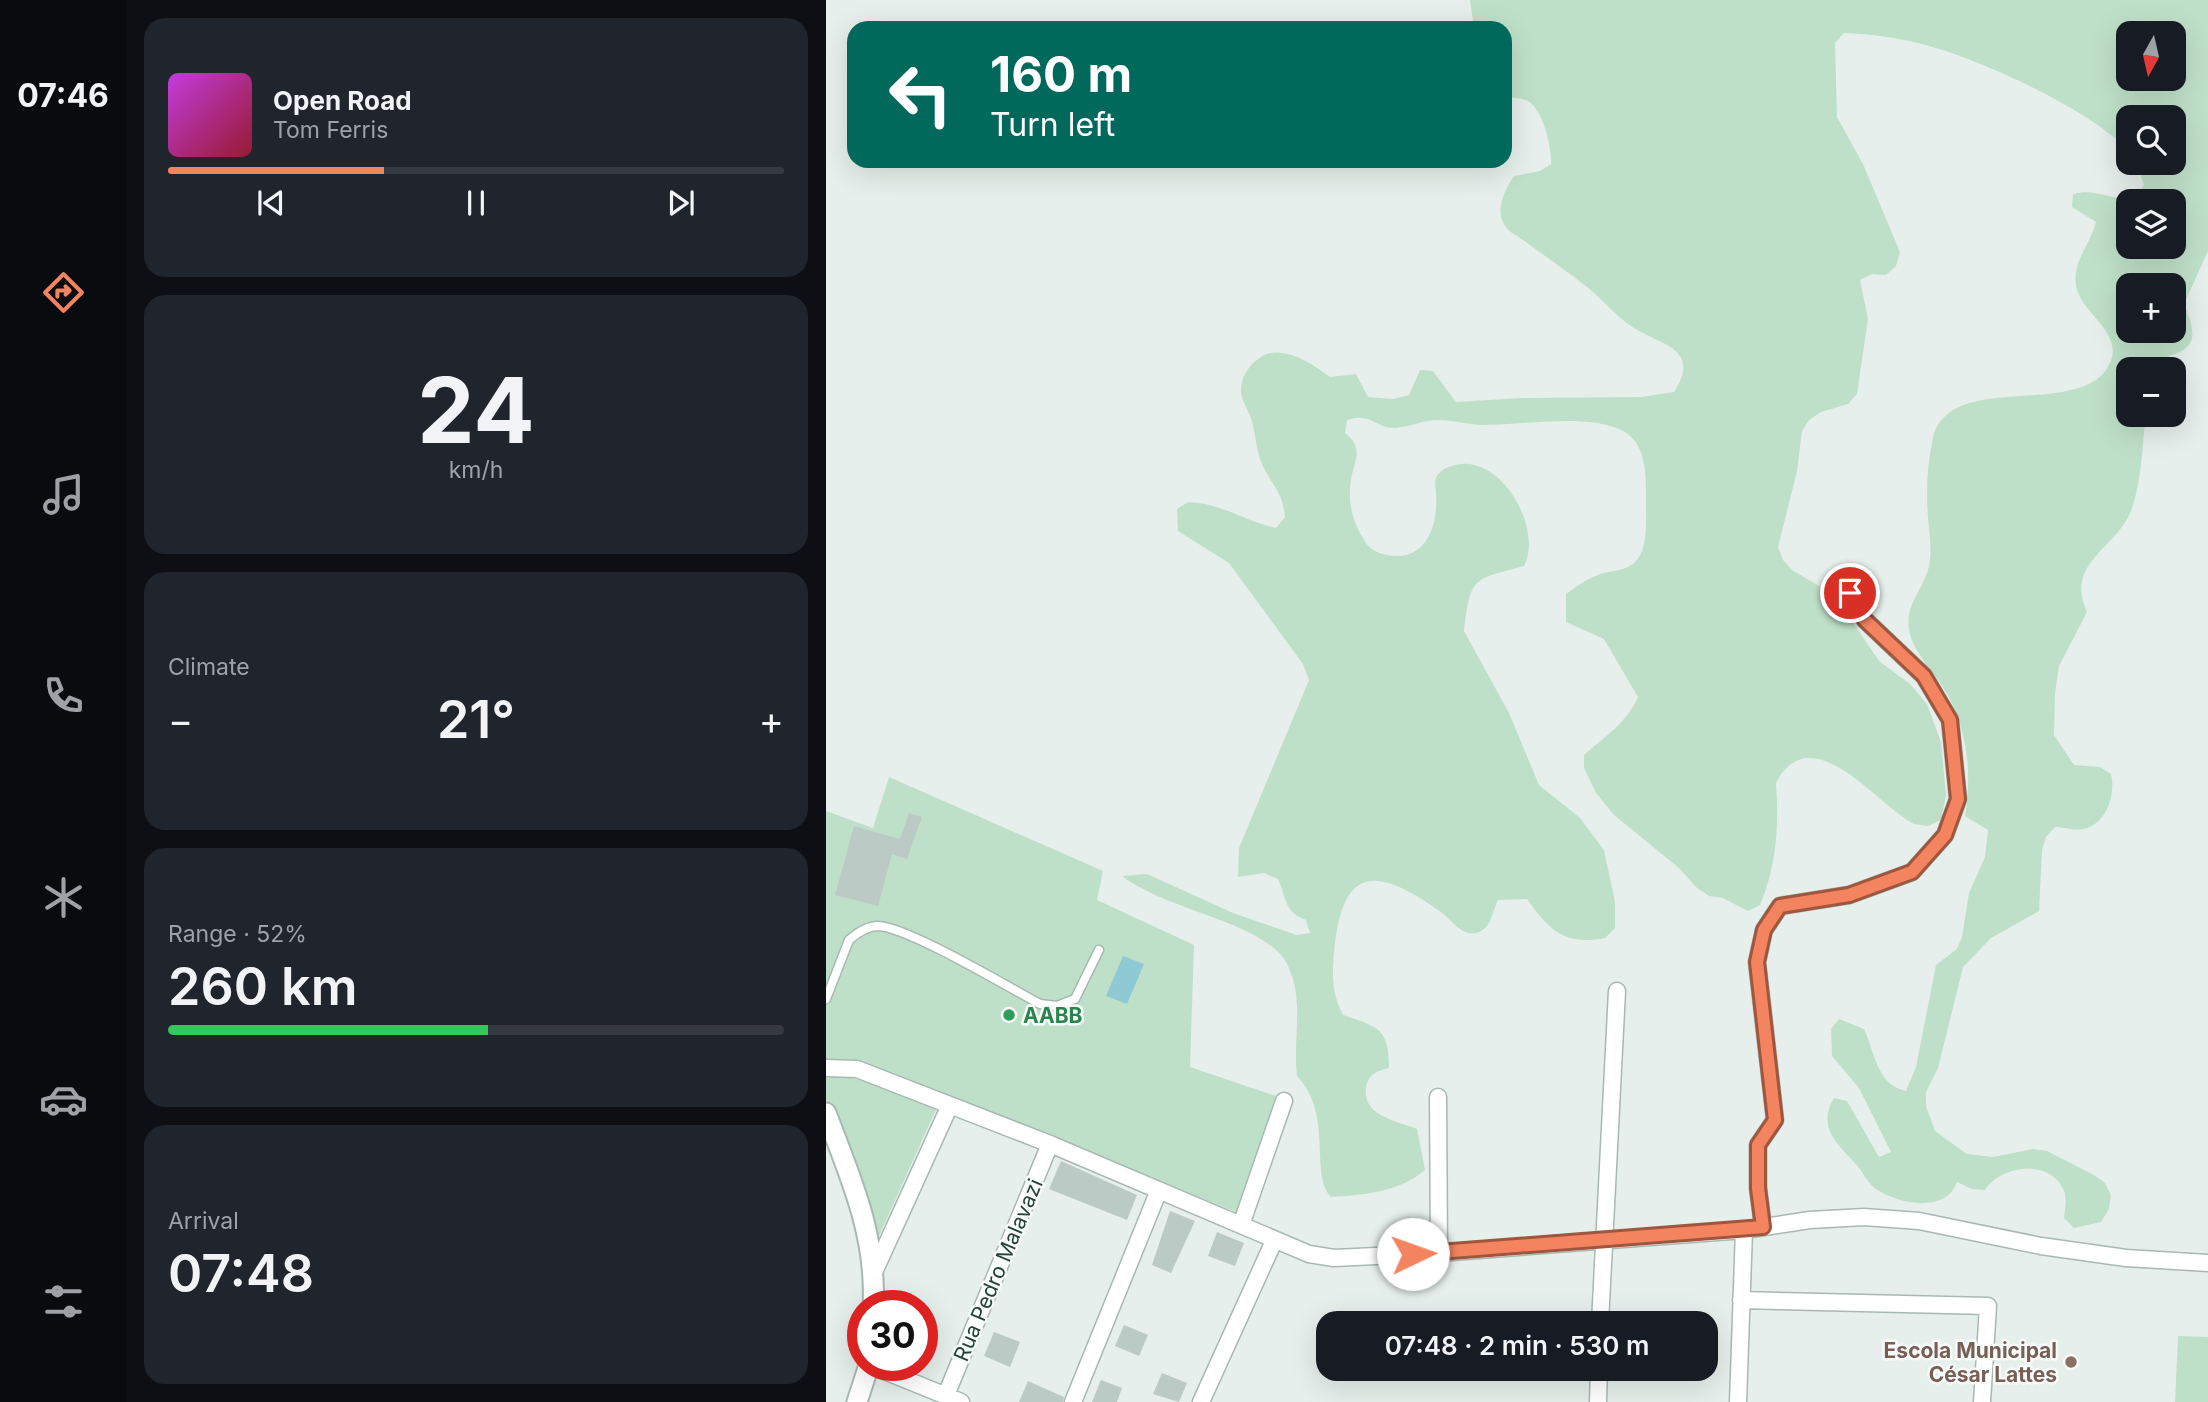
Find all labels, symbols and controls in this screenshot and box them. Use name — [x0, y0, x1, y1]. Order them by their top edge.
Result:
north arrow — [2116, 21, 2186, 91]
map controls — [2116, 21, 2186, 427]
text: 160 m — [990, 45, 1132, 104]
icon: left — [875, 49, 966, 140]
text: 07:46 — [17, 76, 109, 115]
text: Open Road — [273, 85, 412, 116]
text: Turn left — [990, 105, 1115, 144]
button: search — [2116, 105, 2186, 175]
text: Tom Ferris — [273, 116, 388, 144]
icon: previous — [252, 184, 290, 222]
icon: pause — [457, 184, 495, 222]
icon: next — [662, 184, 700, 222]
button: layers — [2116, 189, 2186, 259]
icon: directions — [39, 268, 88, 317]
button: + — [2116, 273, 2186, 343]
text: 24 — [417, 355, 535, 465]
button: − — [2116, 357, 2186, 427]
text: km/h — [449, 456, 503, 484]
icon: music — [39, 470, 88, 519]
pin — [1820, 563, 1880, 623]
icon: arrive — [1831, 574, 1869, 612]
text: Climate — [168, 653, 250, 681]
icon: phone — [39, 671, 88, 720]
text: 21° — [437, 688, 515, 751]
text: − — [168, 697, 193, 743]
text: + — [759, 697, 784, 743]
icon: climate — [39, 873, 88, 922]
text: Range · 52% — [168, 920, 307, 948]
text: 260 km — [168, 955, 358, 1018]
place label: AABB — [1023, 1003, 1083, 1028]
marker: AABB — [1001, 1007, 1017, 1023]
icon: car — [39, 1075, 88, 1124]
street label: Rua Pedro Malavazi — [948, 1175, 1048, 1365]
text: Arrival — [168, 1207, 239, 1235]
position arrow — [1376, 1217, 1450, 1291]
text: 07:48 — [168, 1242, 314, 1305]
icon: filters — [39, 1277, 88, 1326]
speed limit sign: 30 — [847, 1290, 938, 1381]
text: 07:48 · 2 min · 530 m — [1385, 1330, 1649, 1361]
place label: Escola Municipal César Lattes — [1884, 1338, 2057, 1387]
marker: Escola Municipal César Lattes — [2063, 1354, 2079, 1370]

